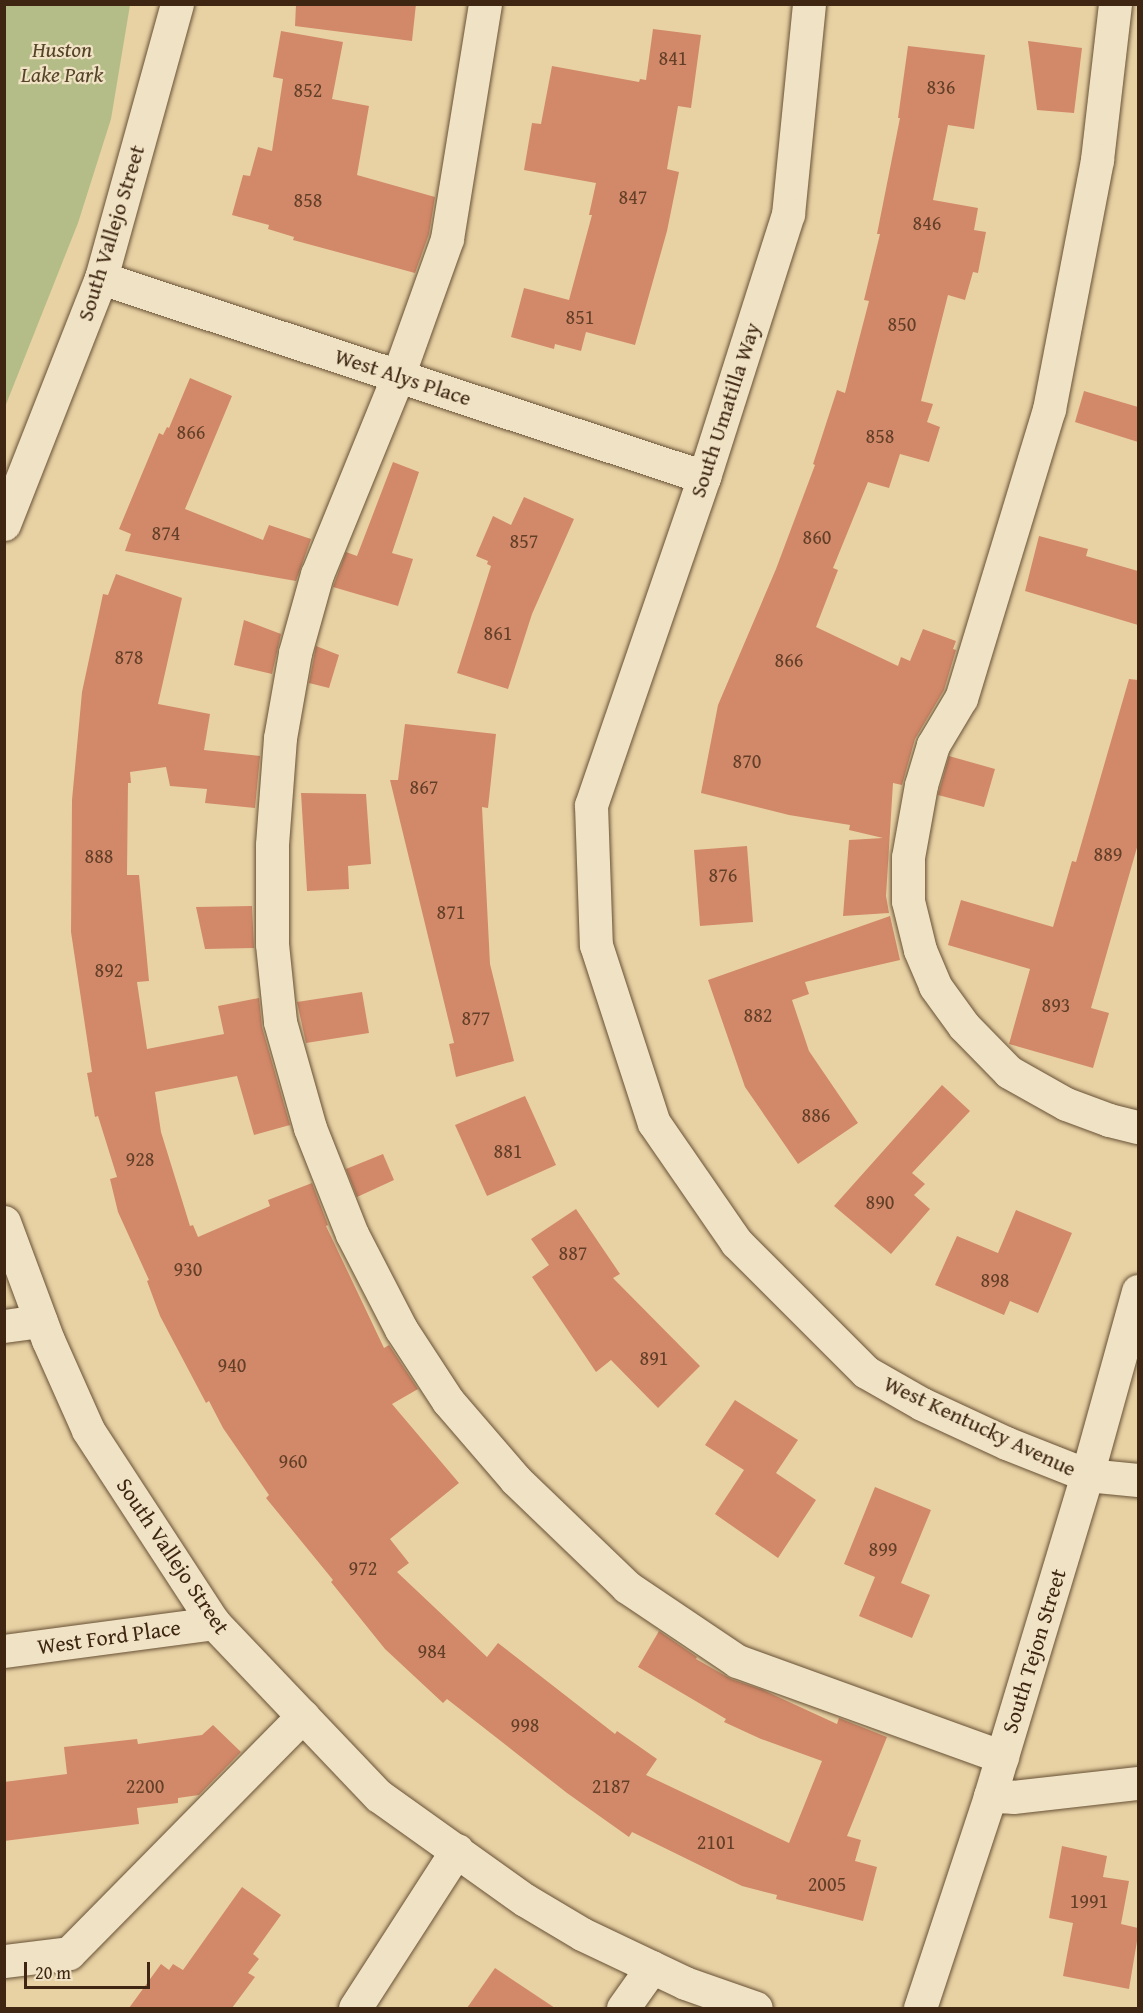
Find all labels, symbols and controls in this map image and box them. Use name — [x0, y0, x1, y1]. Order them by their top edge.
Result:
park label: Huston Lake Park — [21, 36, 103, 88]
house number: 841 — [659, 45, 687, 69]
house number: 836 — [927, 74, 955, 98]
house number: 852 — [294, 77, 322, 101]
street label: South Vallejo Street — [72, 142, 150, 324]
house number: 847 — [619, 184, 647, 208]
house number: 858 — [294, 187, 322, 211]
house number: 846 — [913, 210, 941, 234]
house number: 851 — [566, 304, 594, 328]
house number: 850 — [888, 311, 916, 335]
street label: South Umatilla Way — [684, 319, 766, 501]
street label: West Alys Place — [331, 342, 475, 412]
house number: 866 — [177, 419, 205, 443]
house number: 858 — [866, 423, 894, 447]
house number: 874 — [152, 520, 180, 544]
house number: 860 — [803, 524, 831, 548]
house number: 857 — [510, 528, 538, 552]
house number: 861 — [484, 620, 512, 644]
house number: 878 — [115, 644, 143, 668]
house number: 866 — [775, 647, 803, 671]
house number: 870 — [733, 748, 761, 772]
house number: 867 — [410, 774, 438, 798]
house number: 889 — [1094, 841, 1122, 865]
house number: 888 — [85, 843, 113, 867]
house number: 876 — [709, 862, 737, 886]
house number: 871 — [437, 899, 465, 923]
house number: 892 — [95, 957, 123, 981]
house number: 893 — [1042, 992, 1070, 1016]
house number: 882 — [744, 1002, 772, 1026]
house number: 877 — [462, 1005, 490, 1029]
house number: 886 — [802, 1102, 830, 1126]
house number: 881 — [494, 1138, 522, 1162]
house number: 928 — [126, 1146, 154, 1170]
house number: 890 — [866, 1189, 894, 1213]
house number: 887 — [559, 1240, 587, 1264]
house number: 930 — [174, 1256, 202, 1280]
house number: 898 — [981, 1267, 1009, 1291]
house number: 891 — [640, 1345, 668, 1369]
house number: 940 — [218, 1352, 246, 1376]
street label: West Kentucky Avenue — [880, 1370, 1080, 1482]
house number: 960 — [279, 1448, 307, 1472]
street label: South Vallejo Street — [111, 1473, 235, 1639]
house number: 899 — [869, 1536, 897, 1560]
house number: 972 — [349, 1555, 377, 1579]
street label: South Tejon Street — [996, 1566, 1072, 1736]
street label: West Ford Place — [36, 1614, 182, 1660]
house number: 984 — [418, 1638, 446, 1662]
house number: 998 — [511, 1712, 539, 1736]
house number: 2200 — [126, 1773, 164, 1797]
house number: 2187 — [592, 1773, 630, 1797]
house number: 2101 — [697, 1829, 735, 1853]
house number: 2005 — [808, 1871, 846, 1895]
house number: 1991 — [1070, 1888, 1108, 1912]
scale bar — [27, 1950, 153, 1988]
text: 20 m — [35, 1959, 71, 1986]

